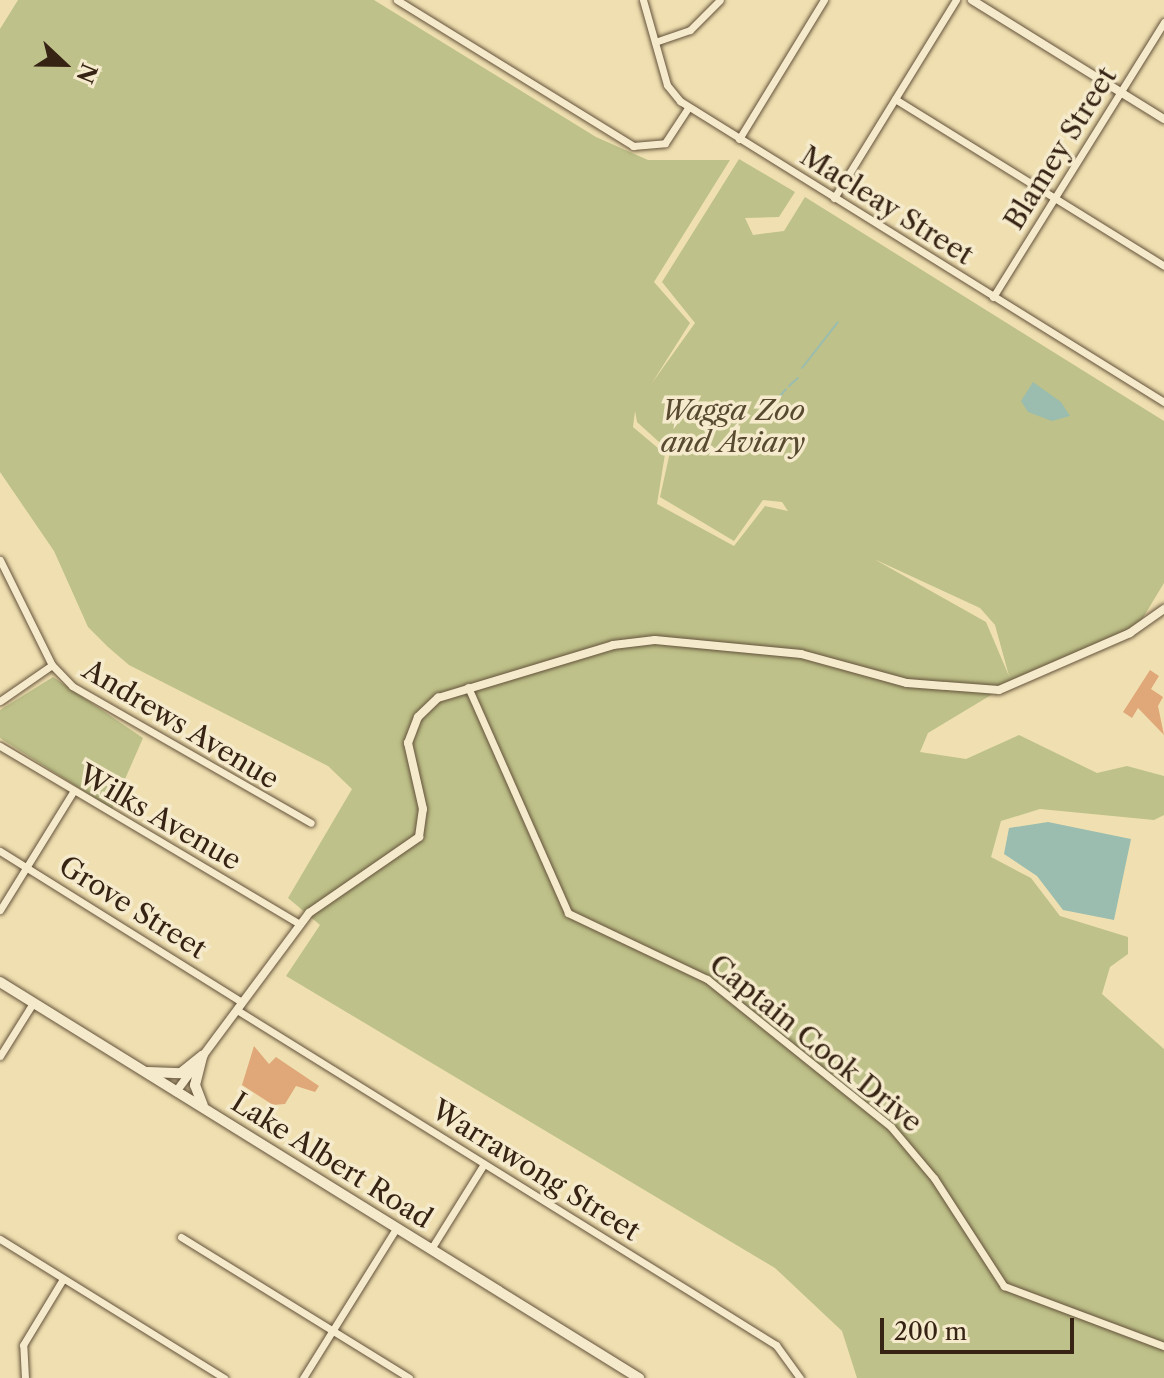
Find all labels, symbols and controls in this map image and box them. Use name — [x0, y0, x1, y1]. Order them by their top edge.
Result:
north arrow — [24, 24, 104, 104]
text: N — [71, 59, 103, 87]
street label: Blamey Street — [996, 60, 1124, 236]
street label: Macleay Street — [794, 138, 980, 272]
park label: Wagga Zoo and Aviary — [661, 393, 805, 459]
street label: Andrews Avenue — [76, 652, 286, 796]
street label: Wilks Avenue — [72, 757, 248, 877]
street label: Grove Street — [53, 848, 213, 966]
street label: Captain Cook Drive — [703, 947, 929, 1139]
street label: Lake Albert Road — [225, 1084, 439, 1236]
street label: Warrawong Street — [426, 1092, 646, 1248]
scale bar — [884, 1302, 1078, 1352]
text: 200 m — [894, 1317, 967, 1346]

